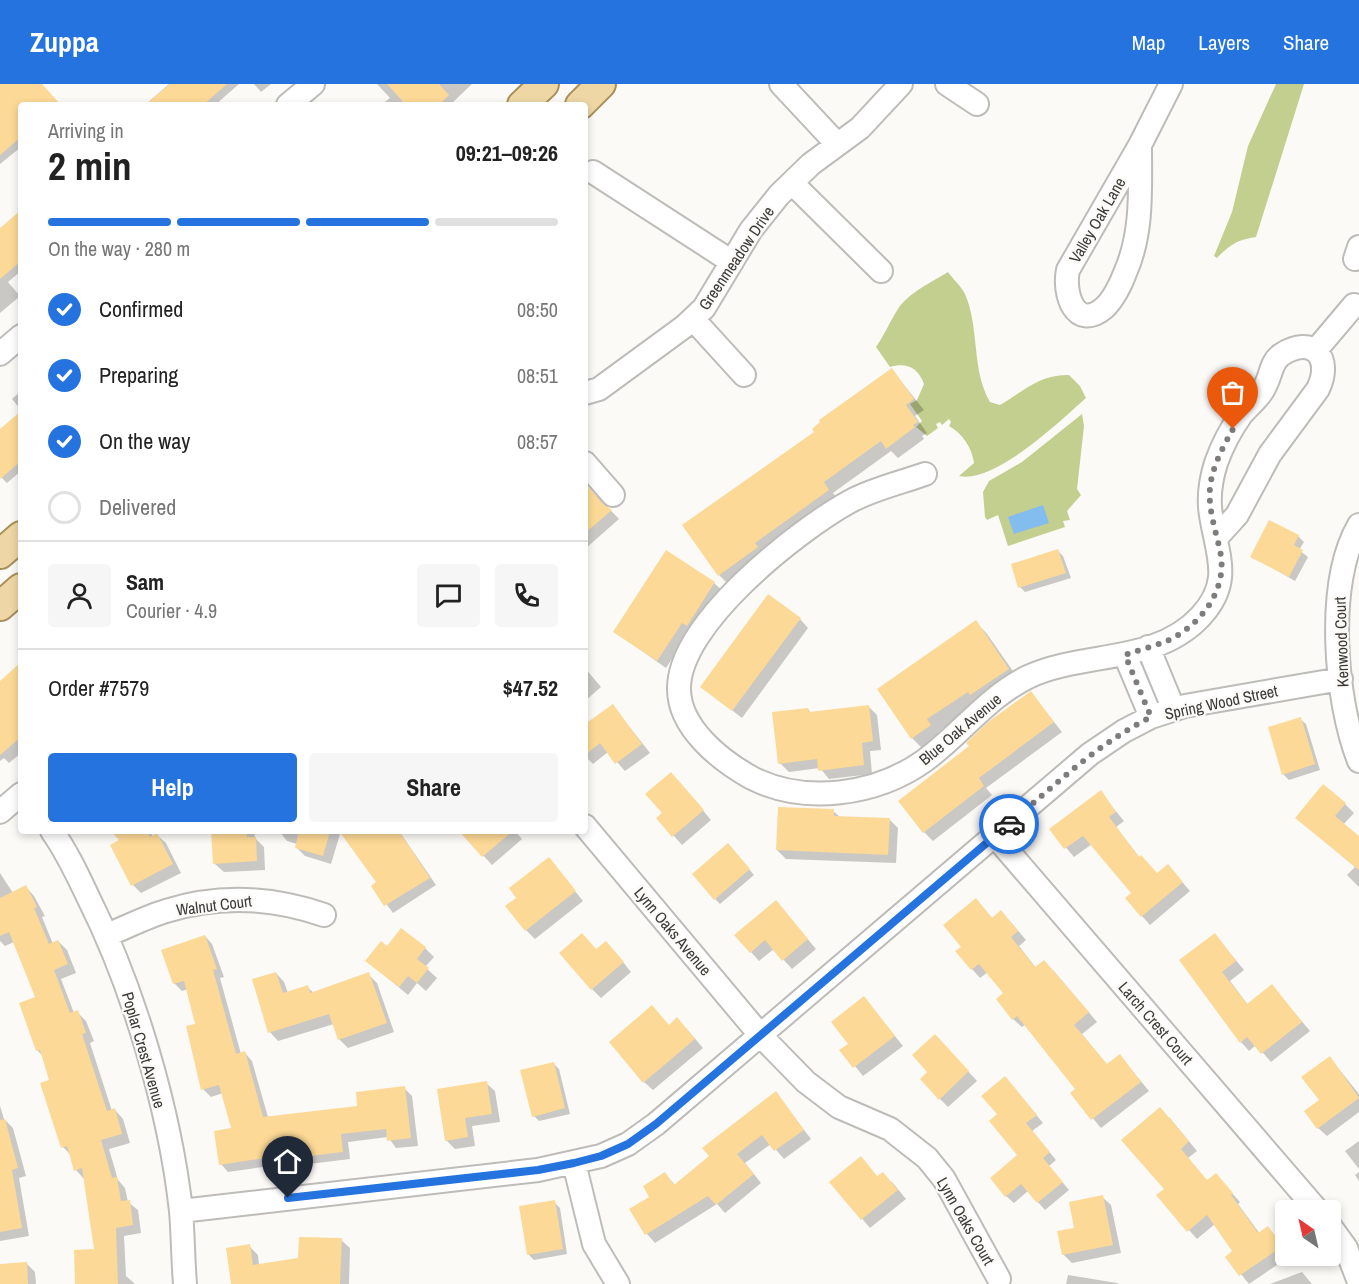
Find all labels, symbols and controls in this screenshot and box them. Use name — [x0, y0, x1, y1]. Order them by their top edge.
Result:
text: Zuppa — [30, 23, 99, 61]
text: Map — [1132, 28, 1165, 57]
text: Layers — [1198, 28, 1250, 57]
text: Share — [1283, 28, 1329, 57]
text: Arriving in — [48, 117, 124, 144]
text: 09:21–09:26 — [456, 138, 558, 168]
text: 2 min — [48, 140, 132, 192]
street label: Valley Oak Lane — [1064, 173, 1130, 267]
street label: Greenmeadow Drive — [693, 202, 779, 314]
text: On the way · 280 m — [48, 235, 190, 262]
icon: check — [48, 293, 81, 326]
text: Confirmed — [99, 294, 183, 324]
text: 08:50 — [517, 296, 558, 323]
icon: check — [48, 359, 81, 392]
text: Preparing — [99, 360, 178, 390]
text: 08:51 — [517, 362, 558, 389]
pin — [1207, 367, 1258, 429]
icon: bag — [1216, 376, 1249, 409]
icon: check — [48, 425, 81, 458]
text: On the way — [99, 426, 190, 456]
text: 08:57 — [517, 428, 558, 455]
text: Delivered — [99, 492, 176, 522]
button: person — [48, 564, 111, 627]
button: chat — [417, 564, 480, 627]
button: phone — [495, 564, 558, 627]
text: Sam — [126, 567, 164, 597]
street label: Kenwood Court — [1328, 596, 1354, 688]
text: Courier · 4.9 — [126, 597, 217, 624]
text: Order #7579 — [48, 673, 149, 703]
text: $47.52 — [503, 673, 558, 703]
street label: Spring Wood Street — [1162, 679, 1280, 725]
street label: Blue Oak Avenue — [914, 688, 1006, 770]
button: Help — [48, 753, 297, 822]
button: Share — [309, 753, 558, 822]
courier — [979, 794, 1039, 854]
icon: car — [993, 808, 1026, 841]
street label: Lynn Oaks Avenue — [629, 882, 717, 980]
street label: Walnut Court — [175, 889, 253, 921]
street label: Larch Crest Court — [1114, 977, 1198, 1070]
street label: Poplar Crest Avenue — [117, 989, 171, 1111]
pin — [262, 1136, 313, 1198]
icon: home — [271, 1145, 304, 1178]
street label: Lynn Oaks Court — [932, 1173, 1000, 1269]
north arrow — [1275, 1200, 1341, 1266]
map controls — [1275, 1200, 1341, 1266]

